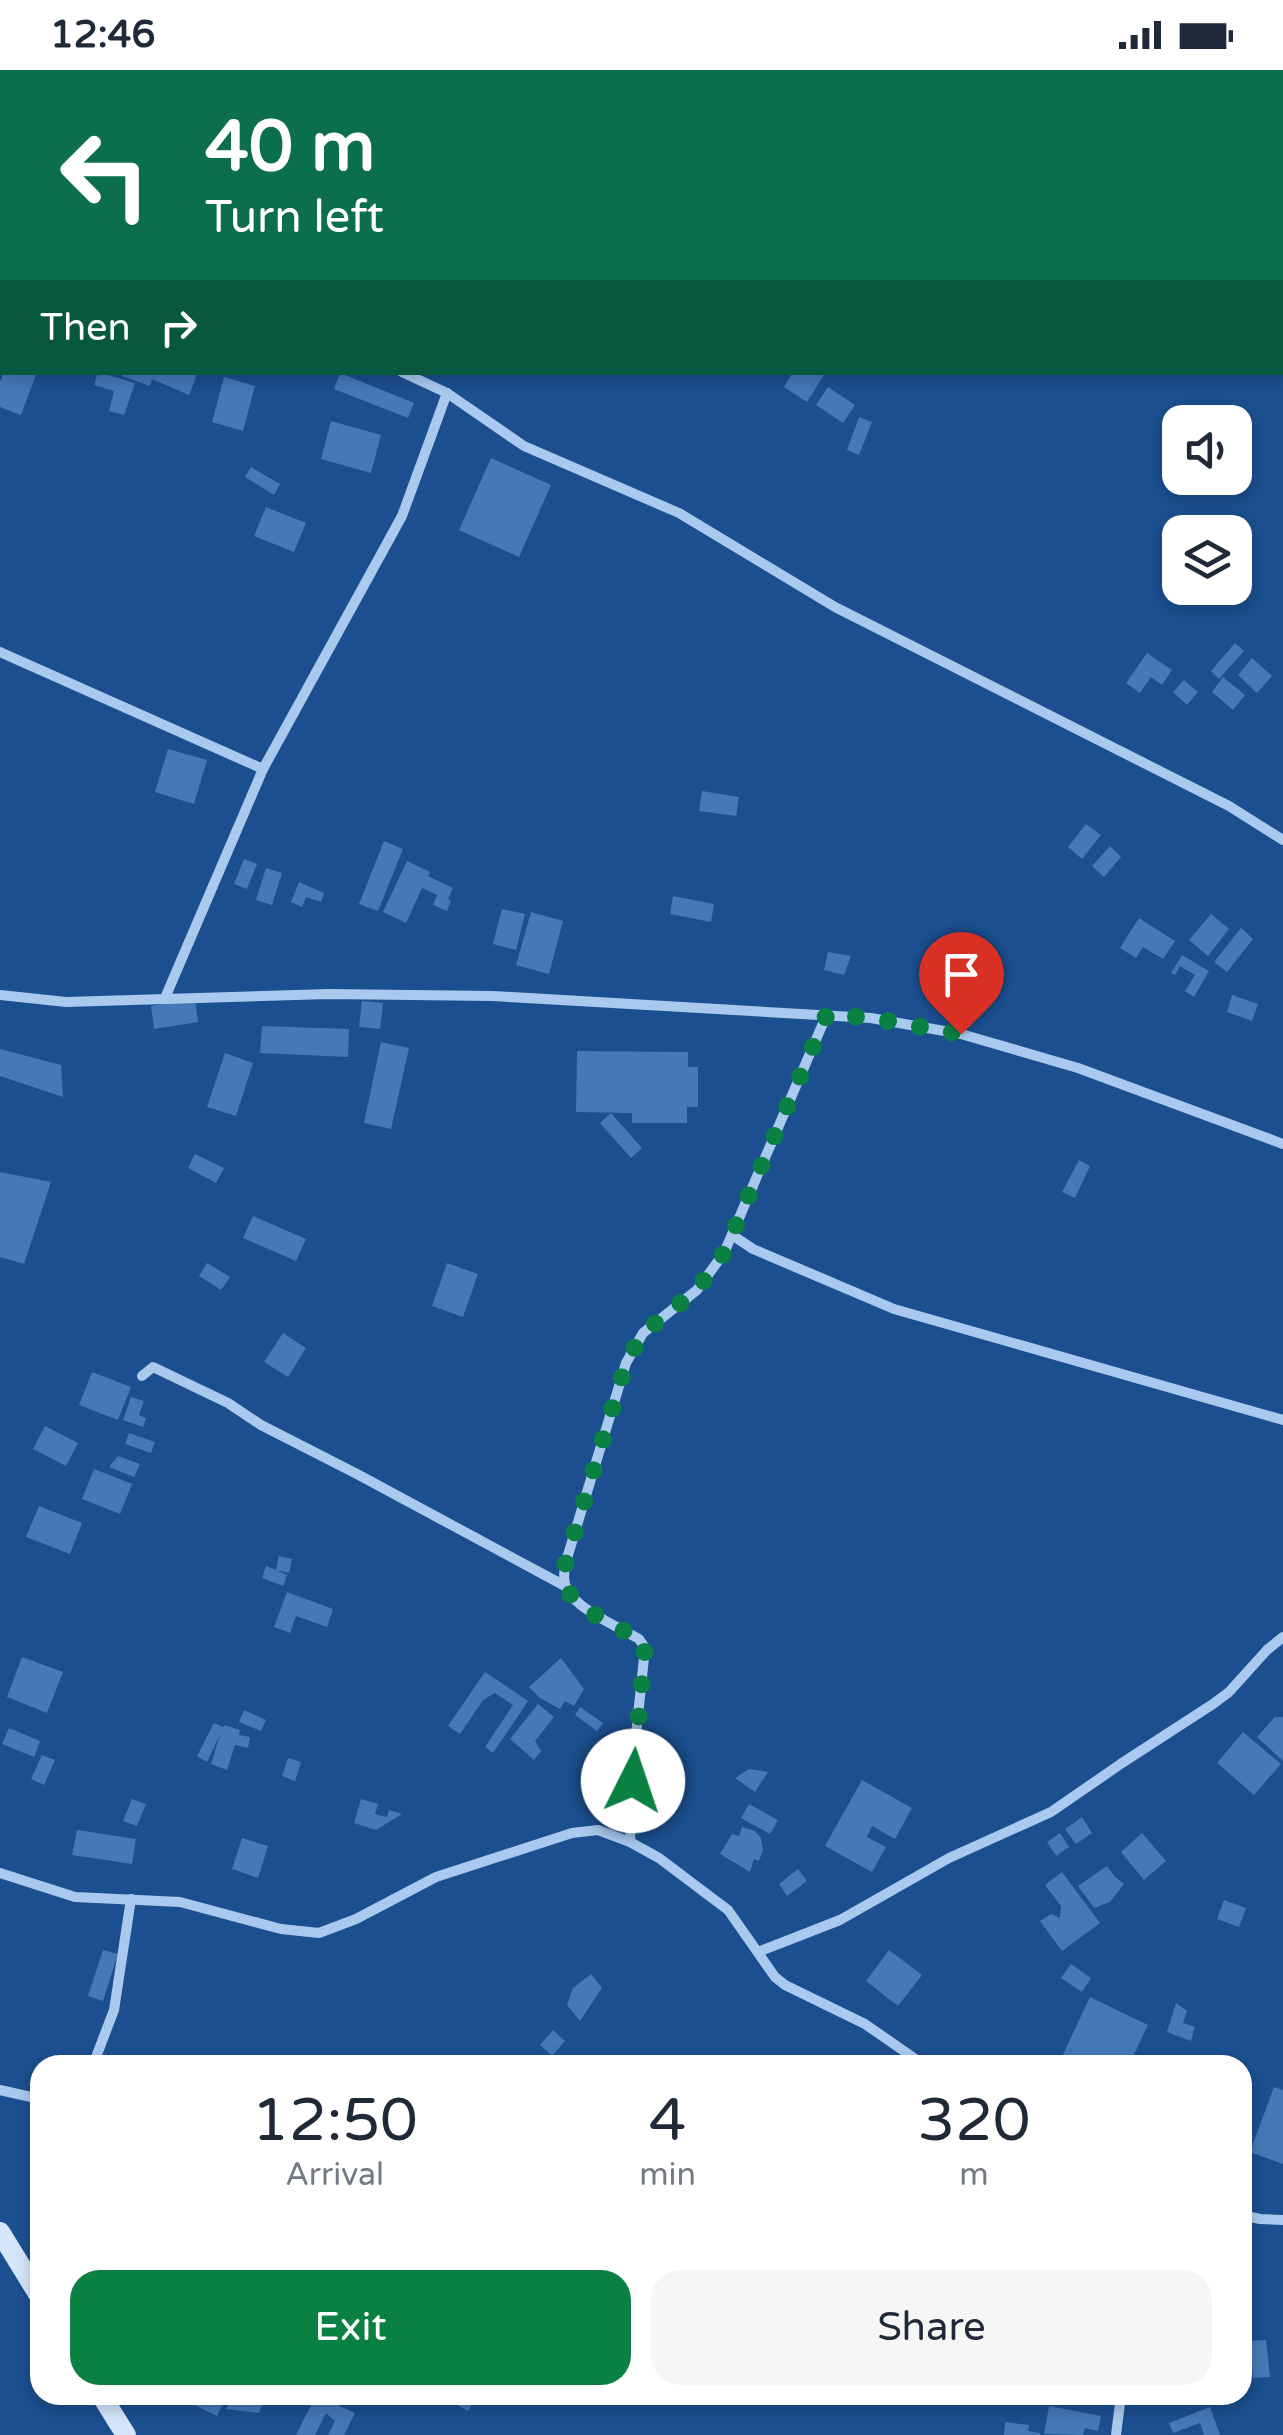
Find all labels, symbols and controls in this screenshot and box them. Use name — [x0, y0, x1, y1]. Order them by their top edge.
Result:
text: 12:46 — [50, 12, 155, 58]
text: 40 m — [205, 106, 375, 190]
icon: left — [40, 110, 170, 240]
text: Turn left — [205, 191, 384, 245]
icon: right — [151, 300, 206, 355]
text: Then — [40, 305, 131, 351]
map controls — [1162, 405, 1252, 605]
button: sound — [1162, 405, 1252, 495]
button: layers — [1162, 515, 1252, 605]
pin — [919, 932, 1004, 1035]
icon: arrive — [934, 947, 989, 1002]
position arrow — [581, 1729, 685, 1833]
text: 12:50 — [251, 2085, 418, 2157]
text: 4 — [649, 2085, 686, 2157]
text: 320 — [917, 2085, 1031, 2157]
text: Arrival — [285, 2156, 384, 2194]
text: min — [639, 2156, 696, 2194]
text: m — [959, 2156, 989, 2194]
button: Exit — [70, 2270, 631, 2385]
button: Share — [651, 2270, 1212, 2385]

